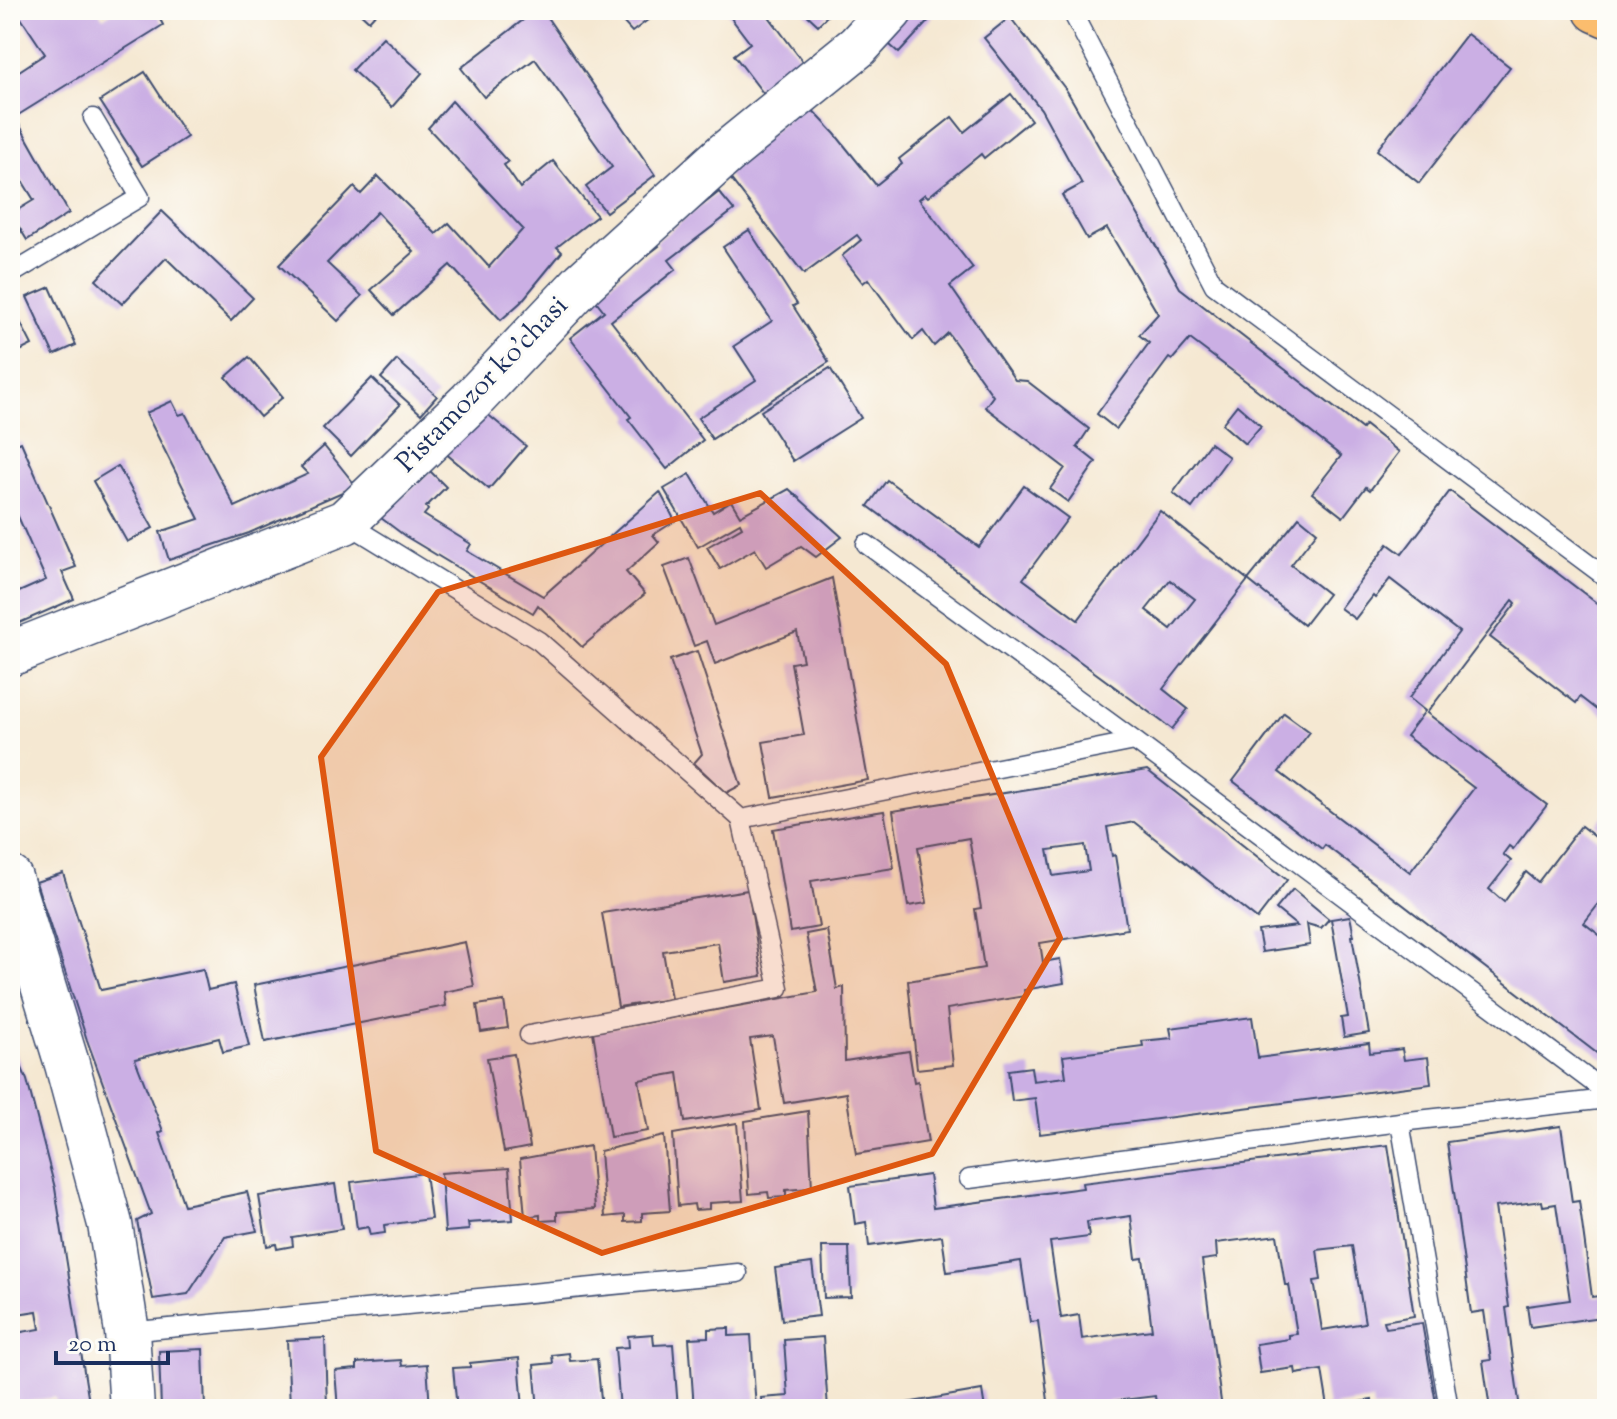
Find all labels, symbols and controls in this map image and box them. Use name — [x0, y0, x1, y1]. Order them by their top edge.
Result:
street label: Pistamozor ko'chasi — [388, 287, 578, 482]
scale bar — [56, 1315, 168, 1365]
text: 20 m — [68, 1328, 117, 1362]

